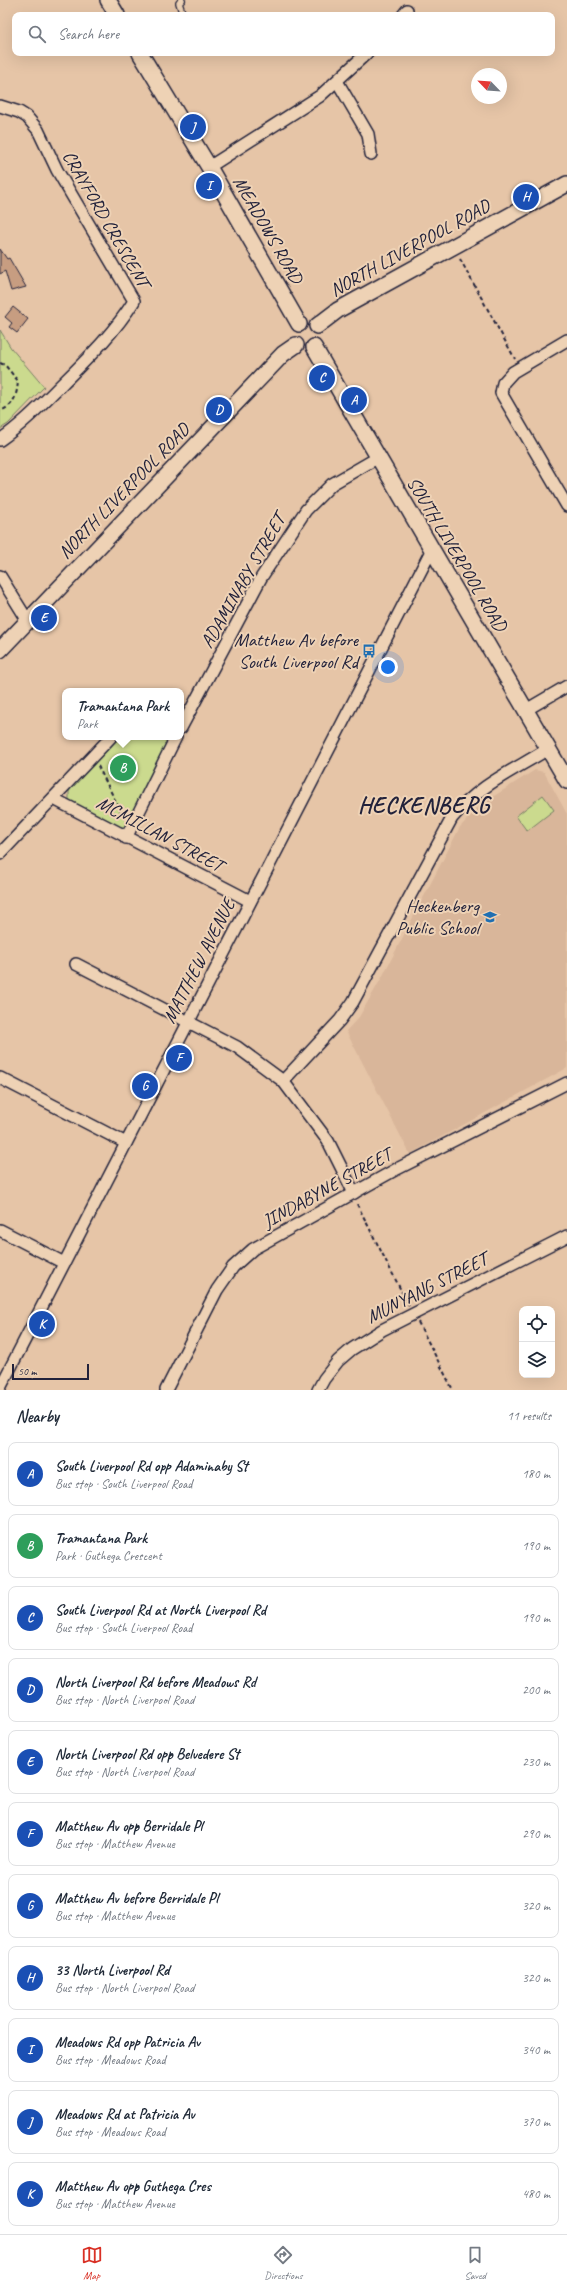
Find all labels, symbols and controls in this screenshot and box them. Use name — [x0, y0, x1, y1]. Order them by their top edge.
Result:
search box — [12, 12, 555, 56]
icon: search — [26, 23, 48, 45]
text: Search here — [58, 25, 119, 44]
north arrow — [471, 68, 507, 104]
pin: J — [180, 112, 206, 142]
street label: CRAYFORD CRESCENT — [57, 146, 158, 296]
pin: I — [196, 171, 222, 201]
street label: MEADOWS ROAD — [228, 172, 309, 290]
pin: H — [513, 182, 539, 212]
street label: NORTH LIVERPOOL ROAD — [326, 193, 496, 302]
pin: C — [309, 363, 335, 393]
pin: A — [341, 385, 367, 415]
pin: D — [206, 395, 232, 425]
street label: NORTH LIVERPOOL ROAD — [53, 417, 196, 564]
street label: SOUTH LIVERPOOL ROAD — [401, 472, 514, 637]
street label: ADAMINABY STREET — [195, 505, 294, 652]
pin: E — [31, 603, 57, 633]
place label: Matthew Av before South Liverpool Rd — [234, 628, 362, 674]
bus stop icon: Matthew Av before South Liverpool Rd — [361, 643, 377, 659]
your location — [378, 657, 398, 677]
popup — [62, 688, 184, 740]
text: Tramantana Park — [77, 697, 169, 716]
text: Park — [77, 716, 98, 732]
pin: B — [110, 753, 136, 783]
street label: MCMILLAN STREET — [93, 791, 231, 879]
district label: HECKENBERG — [358, 791, 493, 820]
street label: MATTHEW AVENUE — [157, 892, 242, 1027]
place label: Heckenberg Public School — [396, 894, 483, 940]
school or university icon: Heckenberg Public School — [482, 909, 498, 925]
pin: F — [166, 1043, 192, 1073]
pin: G — [132, 1071, 158, 1101]
street label: JINDABYNE STREET — [257, 1141, 400, 1234]
street label: MUNYANG STREET — [362, 1245, 496, 1329]
map controls — [519, 1306, 555, 1378]
button: locate — [519, 1306, 555, 1342]
pin: K — [29, 1309, 55, 1339]
button: layers — [519, 1342, 555, 1378]
scale bar — [12, 1362, 89, 1381]
text: 50 m — [18, 1364, 37, 1378]
text: Nearby — [16, 1406, 59, 1427]
text: 11 results — [507, 1408, 551, 1424]
text: South Liverpool Rd opp Adaminaby St — [55, 1457, 248, 1476]
text: A — [27, 1466, 33, 1482]
text: 180 m — [522, 1466, 550, 1482]
text: Bus stop · South Liverpool Road — [55, 1476, 192, 1492]
text: Tramantana Park — [55, 1529, 147, 1548]
text: B — [27, 1538, 33, 1554]
text: 190 m — [522, 1538, 550, 1554]
text: Park · Guthega Crescent — [55, 1548, 162, 1564]
text: South Liverpool Rd at North Liverpool Rd — [55, 1601, 266, 1620]
text: C — [27, 1610, 33, 1626]
text: 190 m — [522, 1610, 550, 1626]
text: Bus stop · South Liverpool Road — [55, 1620, 192, 1636]
text: North Liverpool Rd before Meadows Rd — [55, 1673, 256, 1692]
text: D — [26, 1682, 34, 1698]
text: 200 m — [522, 1682, 550, 1698]
text: Bus stop · North Liverpool Road — [55, 1692, 194, 1708]
text: North Liverpool Rd opp Belvedere St — [55, 1745, 239, 1764]
text: E — [27, 1754, 33, 1770]
text: 230 m — [522, 1754, 550, 1770]
text: Bus stop · North Liverpool Road — [55, 1764, 194, 1780]
text: Matthew Av opp Berridale Pl — [55, 1817, 202, 1836]
text: F — [27, 1826, 33, 1842]
text: 290 m — [522, 1826, 550, 1842]
text: Bus stop · Matthew Avenue — [55, 1836, 175, 1852]
text: Matthew Av before Berridale Pl — [55, 1889, 218, 1908]
text: G — [27, 1898, 33, 1914]
text: 320 m — [522, 1898, 550, 1914]
text: Bus stop · Matthew Avenue — [55, 1908, 175, 1924]
text: 33 North Liverpool Rd — [55, 1961, 169, 1980]
text: H — [26, 1970, 34, 1986]
text: 320 m — [522, 1970, 550, 1986]
text: Bus stop · North Liverpool Road — [55, 1980, 194, 1996]
text: Meadows Rd opp Patricia Av — [55, 2033, 200, 2052]
text: I — [27, 2042, 33, 2058]
text: 340 m — [522, 2042, 550, 2058]
text: Bus stop · Meadows Road — [55, 2052, 166, 2068]
text: Meadows Rd at Patricia Av — [55, 2105, 195, 2124]
text: J — [28, 2114, 32, 2130]
text: 370 m — [522, 2114, 550, 2130]
text: Bus stop · Meadows Road — [55, 2124, 166, 2140]
text: Matthew Av opp Guthega Cres — [55, 2177, 211, 2196]
text: K — [27, 2186, 33, 2202]
text: 480 m — [522, 2186, 550, 2202]
text: Bus stop · Matthew Avenue — [55, 2196, 175, 2212]
tab: Map — [81, 2244, 103, 2282]
tab: Directions — [264, 2244, 303, 2282]
tab: Saved — [464, 2244, 486, 2282]

